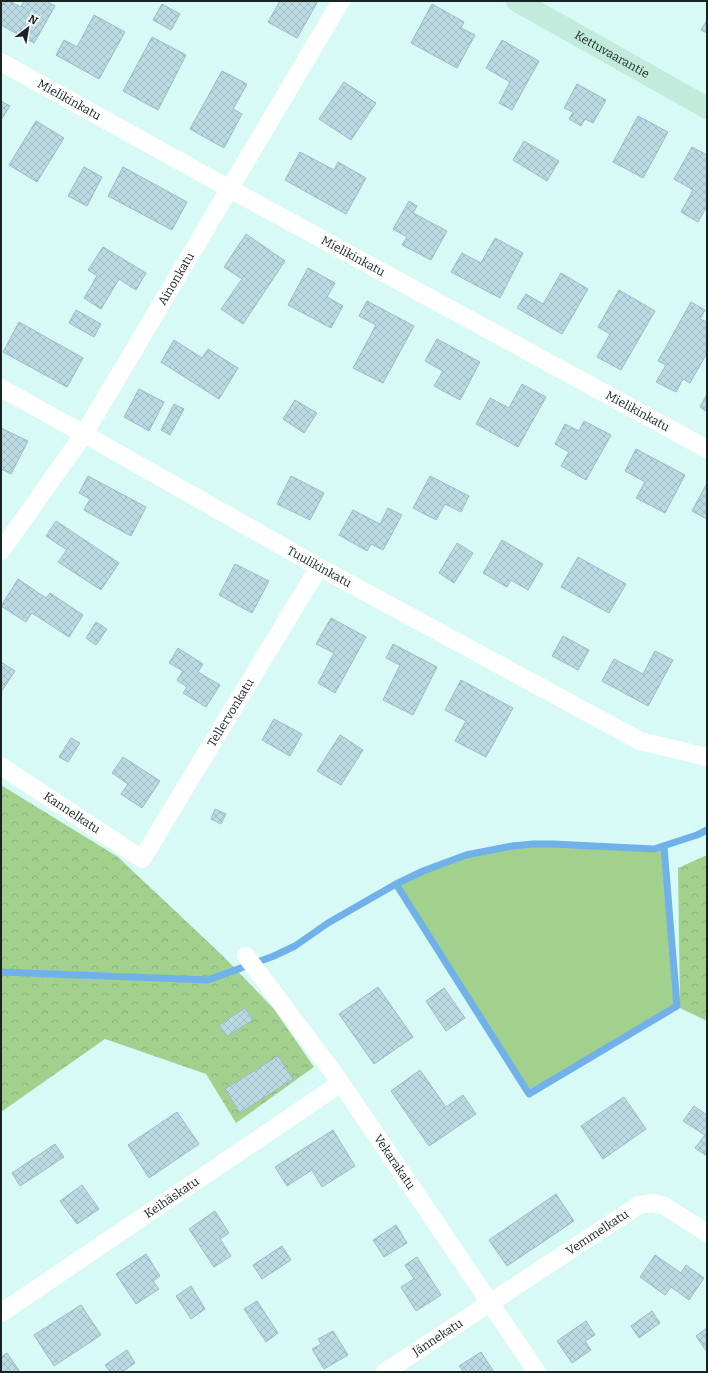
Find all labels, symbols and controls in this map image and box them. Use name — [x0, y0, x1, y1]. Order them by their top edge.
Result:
north arrow — [8, 8, 48, 48]
text: N — [26, 12, 40, 28]
street label: Kettuvaarantie — [572, 28, 652, 81]
street label: Mielikinkatu — [35, 77, 104, 123]
street label: Mielikinkatu — [319, 233, 388, 279]
street label: Ainonkatu — [155, 249, 197, 308]
street label: Mielikinkatu — [603, 388, 672, 434]
street label: Tuulikinkatu — [285, 543, 354, 590]
street label: Tellervonkatu — [205, 676, 257, 749]
street label: Kannelkatu — [41, 789, 103, 837]
street label: Vekarakatu — [371, 1132, 418, 1193]
street label: Keihäskatu — [142, 1174, 202, 1221]
street label: Vemmelkatu — [563, 1207, 632, 1258]
street label: Jännekatu — [409, 1316, 466, 1359]

